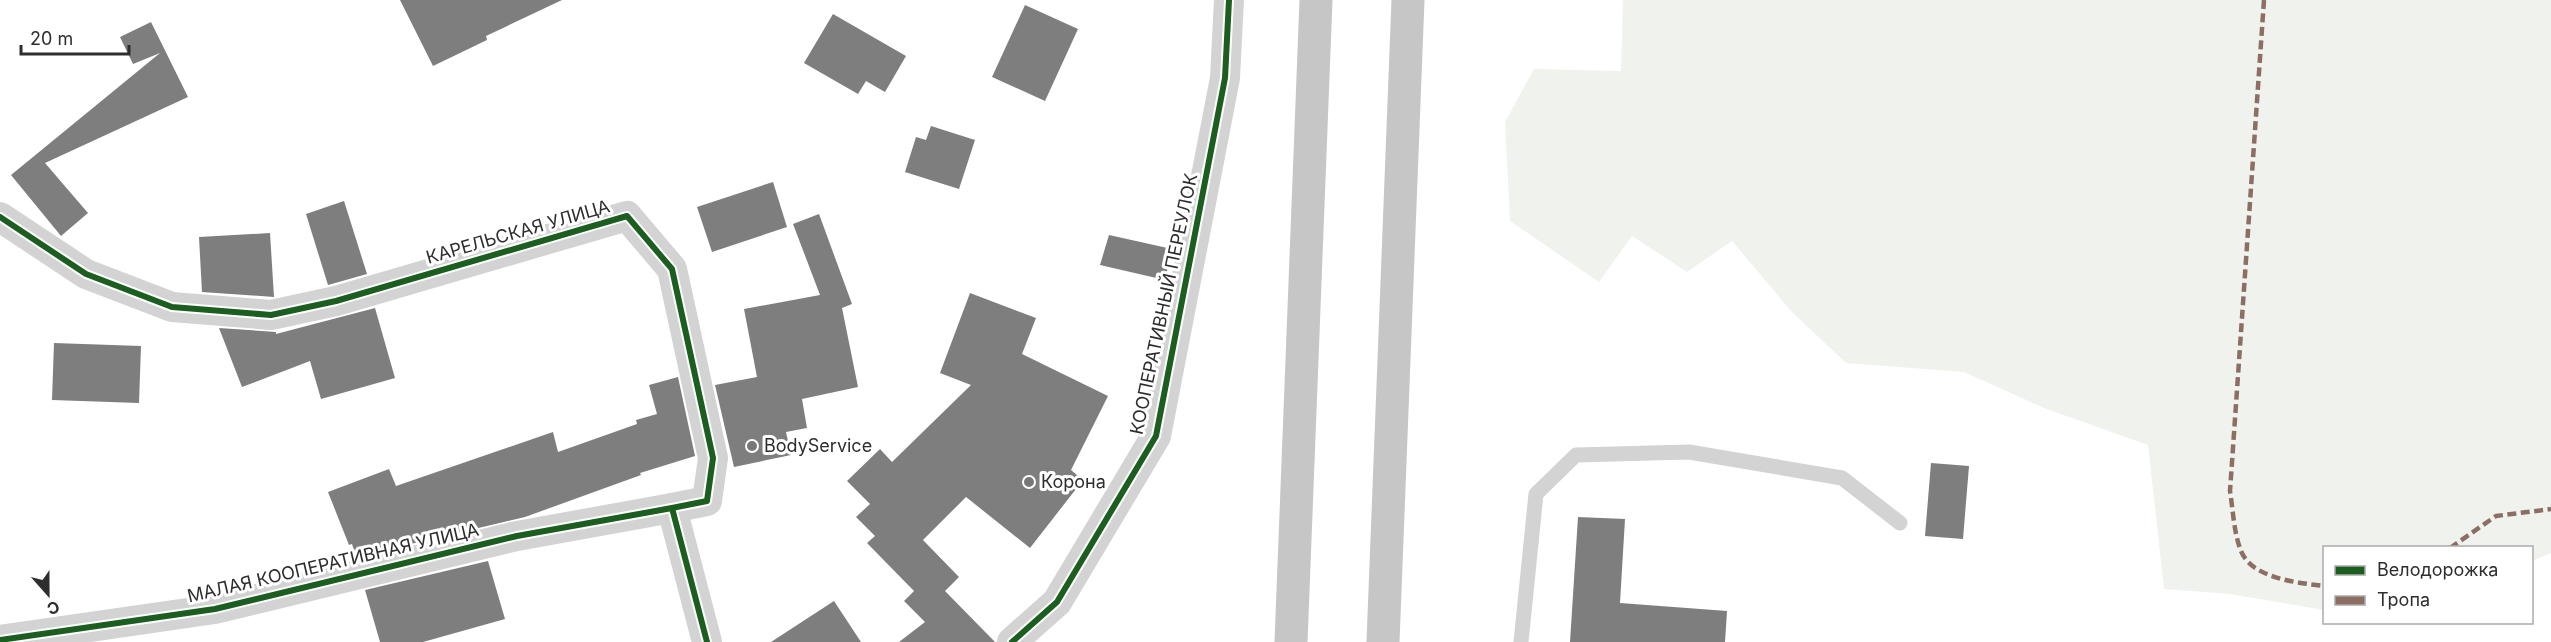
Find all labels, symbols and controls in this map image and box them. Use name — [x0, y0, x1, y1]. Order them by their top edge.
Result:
scale bar — [21, 18, 129, 56]
text: 20 m — [30, 28, 73, 49]
street label: КООПЕРАТИВНЫЙ ПЕРЕУЛОК — [1125, 171, 1201, 436]
street label: КАРЕЛЬСКАЯ УЛИЦА — [424, 195, 612, 268]
place label: BodyService — [764, 435, 872, 456]
marker: BodyService — [745, 439, 759, 453]
place label: Корона — [1041, 471, 1106, 492]
marker: Корона — [1022, 475, 1036, 489]
street label: МАЛАЯ КООПЕРАТИВНАЯ УЛИЦА — [185, 519, 481, 606]
legend — [2323, 546, 2533, 624]
text: Велодорожка — [2377, 559, 2498, 580]
north arrow — [18, 564, 78, 624]
text: Тропа — [2377, 589, 2430, 610]
text: С — [44, 597, 62, 620]

